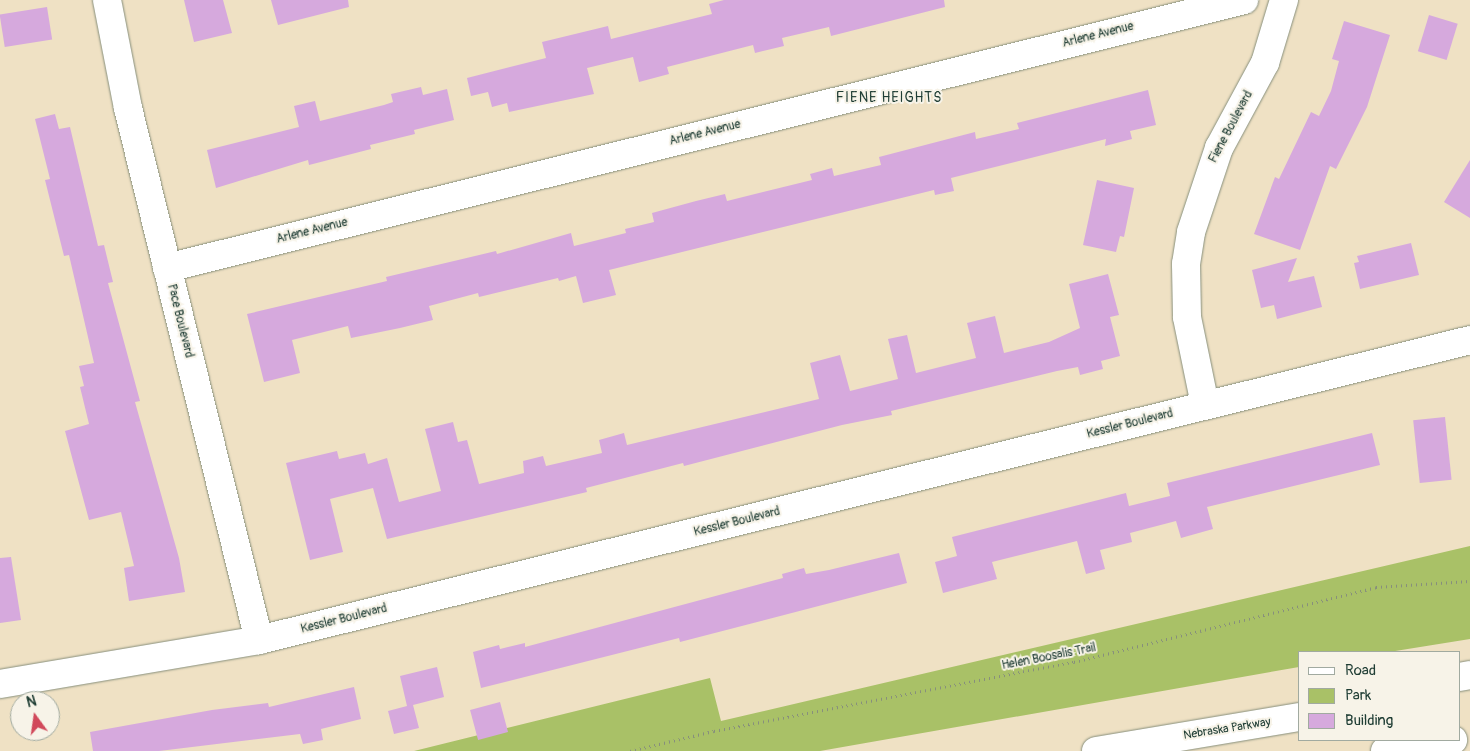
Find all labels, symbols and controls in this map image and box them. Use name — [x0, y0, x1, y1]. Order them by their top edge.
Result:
street label: Arlene Avenue — [1061, 19, 1135, 51]
street label: Fiene Boulevard — [1206, 89, 1256, 165]
district label: FIENE HEIGHTS — [834, 90, 944, 106]
street label: Arlene Avenue — [668, 117, 742, 149]
street label: Arlene Avenue — [275, 215, 349, 247]
street label: Pace Boulevard — [164, 283, 196, 359]
street label: Kessler Boulevard — [1085, 406, 1175, 442]
street label: Kessler Boulevard — [692, 504, 782, 540]
street label: Kessler Boulevard — [299, 601, 389, 637]
street label: Helen Boosalis Trail — [1001, 641, 1097, 673]
legend — [1298, 651, 1460, 741]
text: Road — [1345, 661, 1376, 680]
text: Park — [1345, 686, 1371, 705]
north arrow — [10, 691, 60, 741]
text: N — [25, 693, 38, 711]
text: Building — [1345, 711, 1393, 730]
street label: Nebraska Parkway — [1182, 715, 1272, 743]

